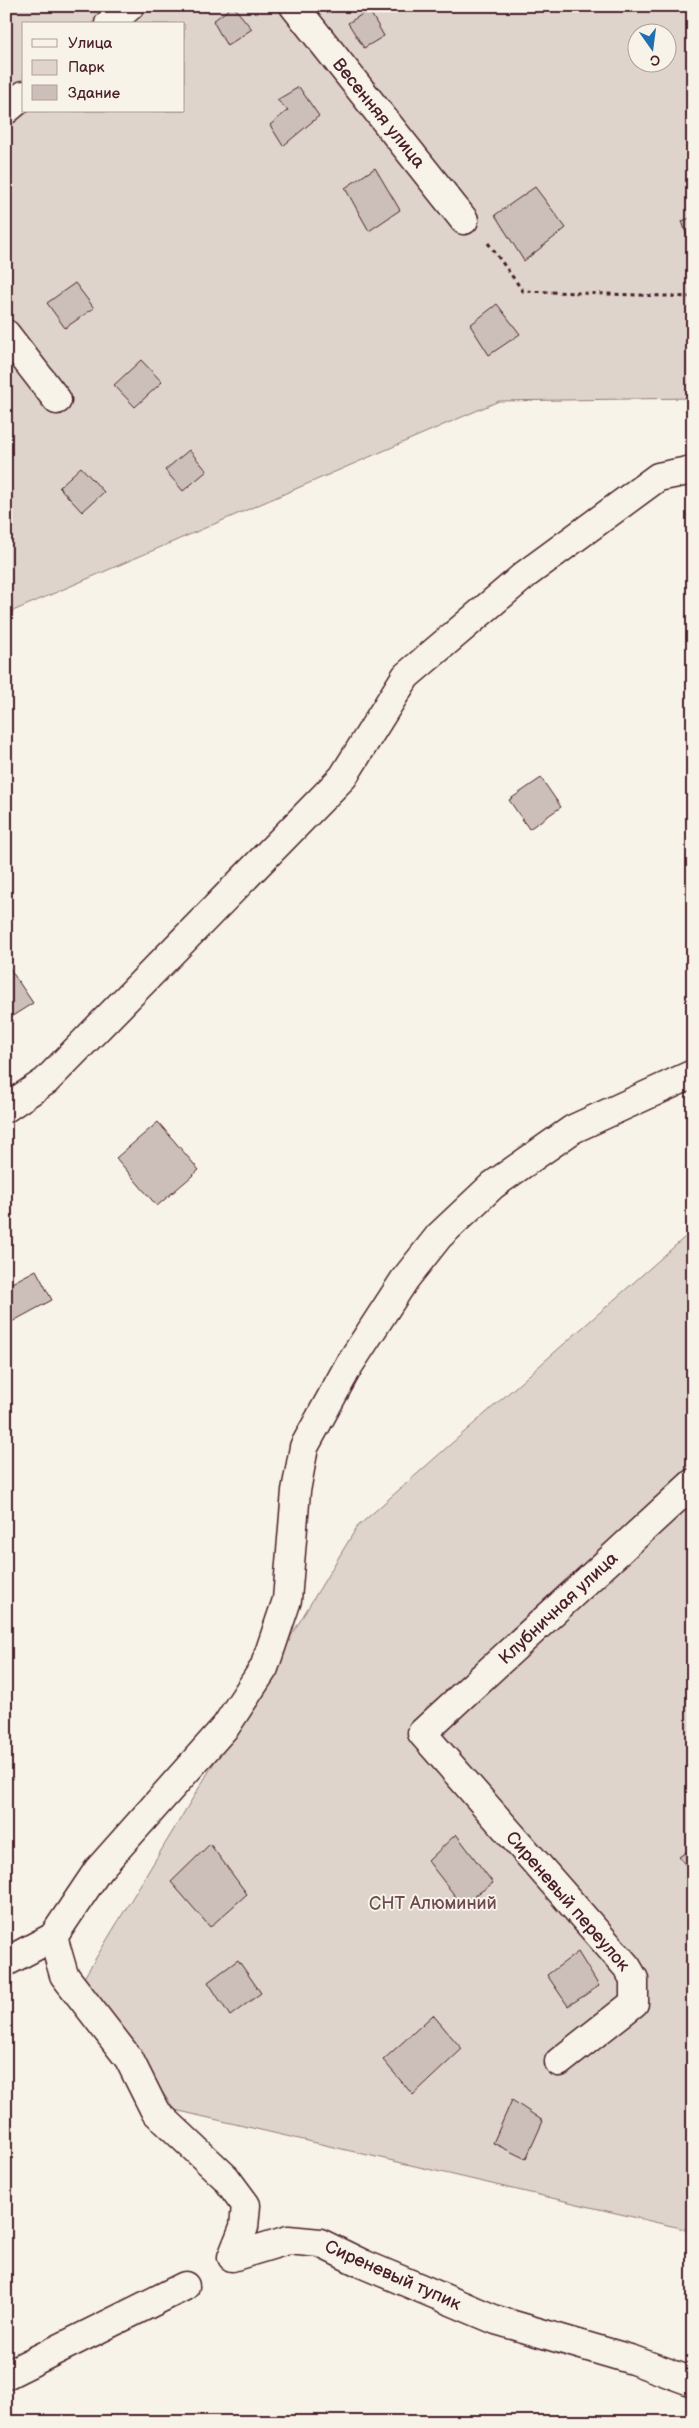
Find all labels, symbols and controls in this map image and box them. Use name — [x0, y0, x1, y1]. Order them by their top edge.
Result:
legend — [22, 22, 185, 112]
north arrow — [626, 22, 676, 72]
text: Улица — [68, 34, 113, 53]
text: С — [648, 51, 662, 70]
street label: Весенняя улица — [328, 54, 430, 173]
text: Парк — [68, 58, 105, 77]
text: Здание — [68, 84, 120, 103]
street label: Клубничная улица — [494, 1548, 622, 1669]
street label: Сиреневый переулок — [501, 1827, 634, 1976]
park label: СНТ Алюминий — [369, 1893, 497, 1914]
street label: Сиреневый тупик — [321, 2236, 465, 2315]

